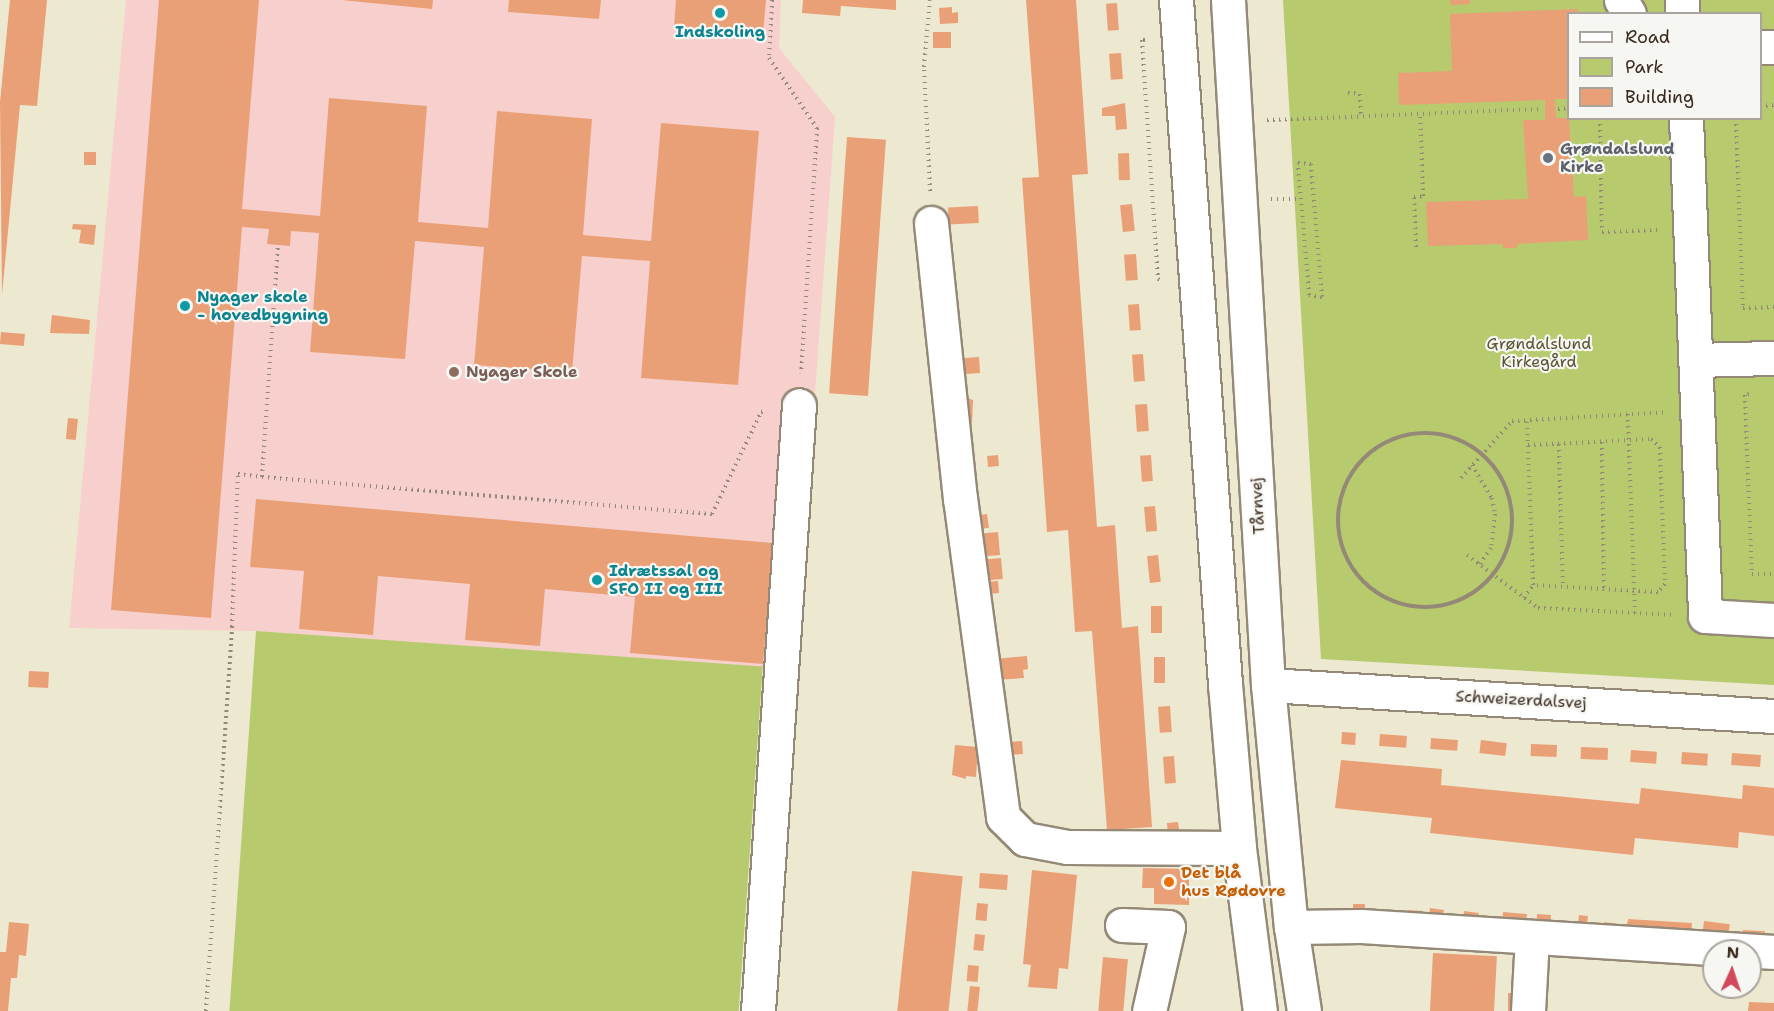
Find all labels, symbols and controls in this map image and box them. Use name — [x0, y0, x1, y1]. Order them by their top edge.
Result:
marker: Indskoling — [713, 6, 727, 20]
legend — [1567, 12, 1762, 120]
place label: Indskoling — [675, 22, 765, 42]
text: Road — [1625, 25, 1670, 49]
text: Park — [1625, 55, 1664, 79]
text: Building — [1625, 85, 1694, 109]
place label: Grøndalslund Kirke — [1560, 139, 1675, 177]
marker: Grøndalslund Kirke — [1541, 151, 1555, 165]
place label: Nyager skole - hovedbygning — [197, 287, 328, 325]
marker: Nyager skole - hovedbygning — [178, 299, 192, 313]
park label: Grøndalslund Kirkegård — [1487, 334, 1591, 372]
place label: Nyager Skole — [466, 362, 578, 382]
marker: Nyager Skole — [447, 365, 461, 379]
street label: Tårnvej — [1247, 477, 1269, 535]
place label: Idrætssal og SFO II og III — [609, 561, 723, 599]
marker: Idrætssal og SFO II og III — [590, 573, 604, 587]
street label: Schweizerdalsvej — [1455, 687, 1587, 713]
place label: Det blå hus Rødovre — [1181, 863, 1286, 901]
marker: Det blå hus Rødovre — [1162, 875, 1176, 889]
north arrow — [1702, 939, 1762, 999]
text: N — [1726, 942, 1740, 963]

